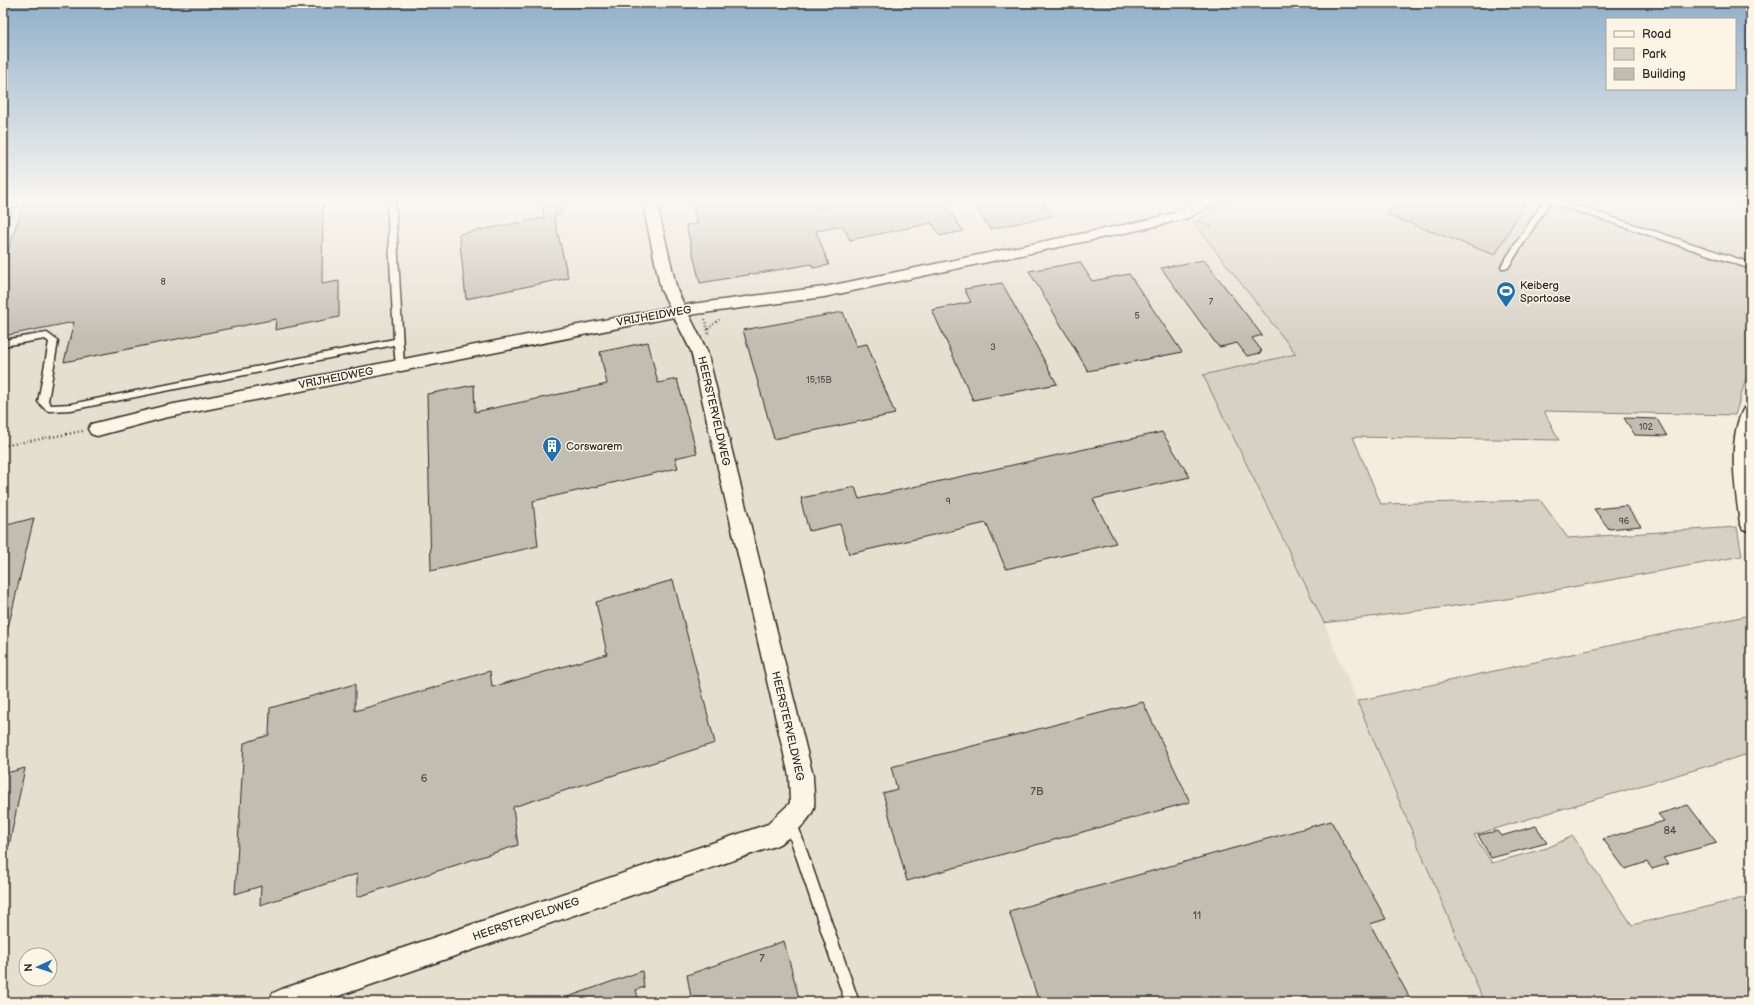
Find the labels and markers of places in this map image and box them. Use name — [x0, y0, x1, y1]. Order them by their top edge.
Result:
place label: Keiberg Sportoase — [1520, 279, 1571, 305]
sports icon: Keiberg Sportoase — [1495, 280, 1517, 308]
building icon: Corswarem — [541, 435, 563, 463]
place label: Corswarem — [566, 440, 622, 453]

